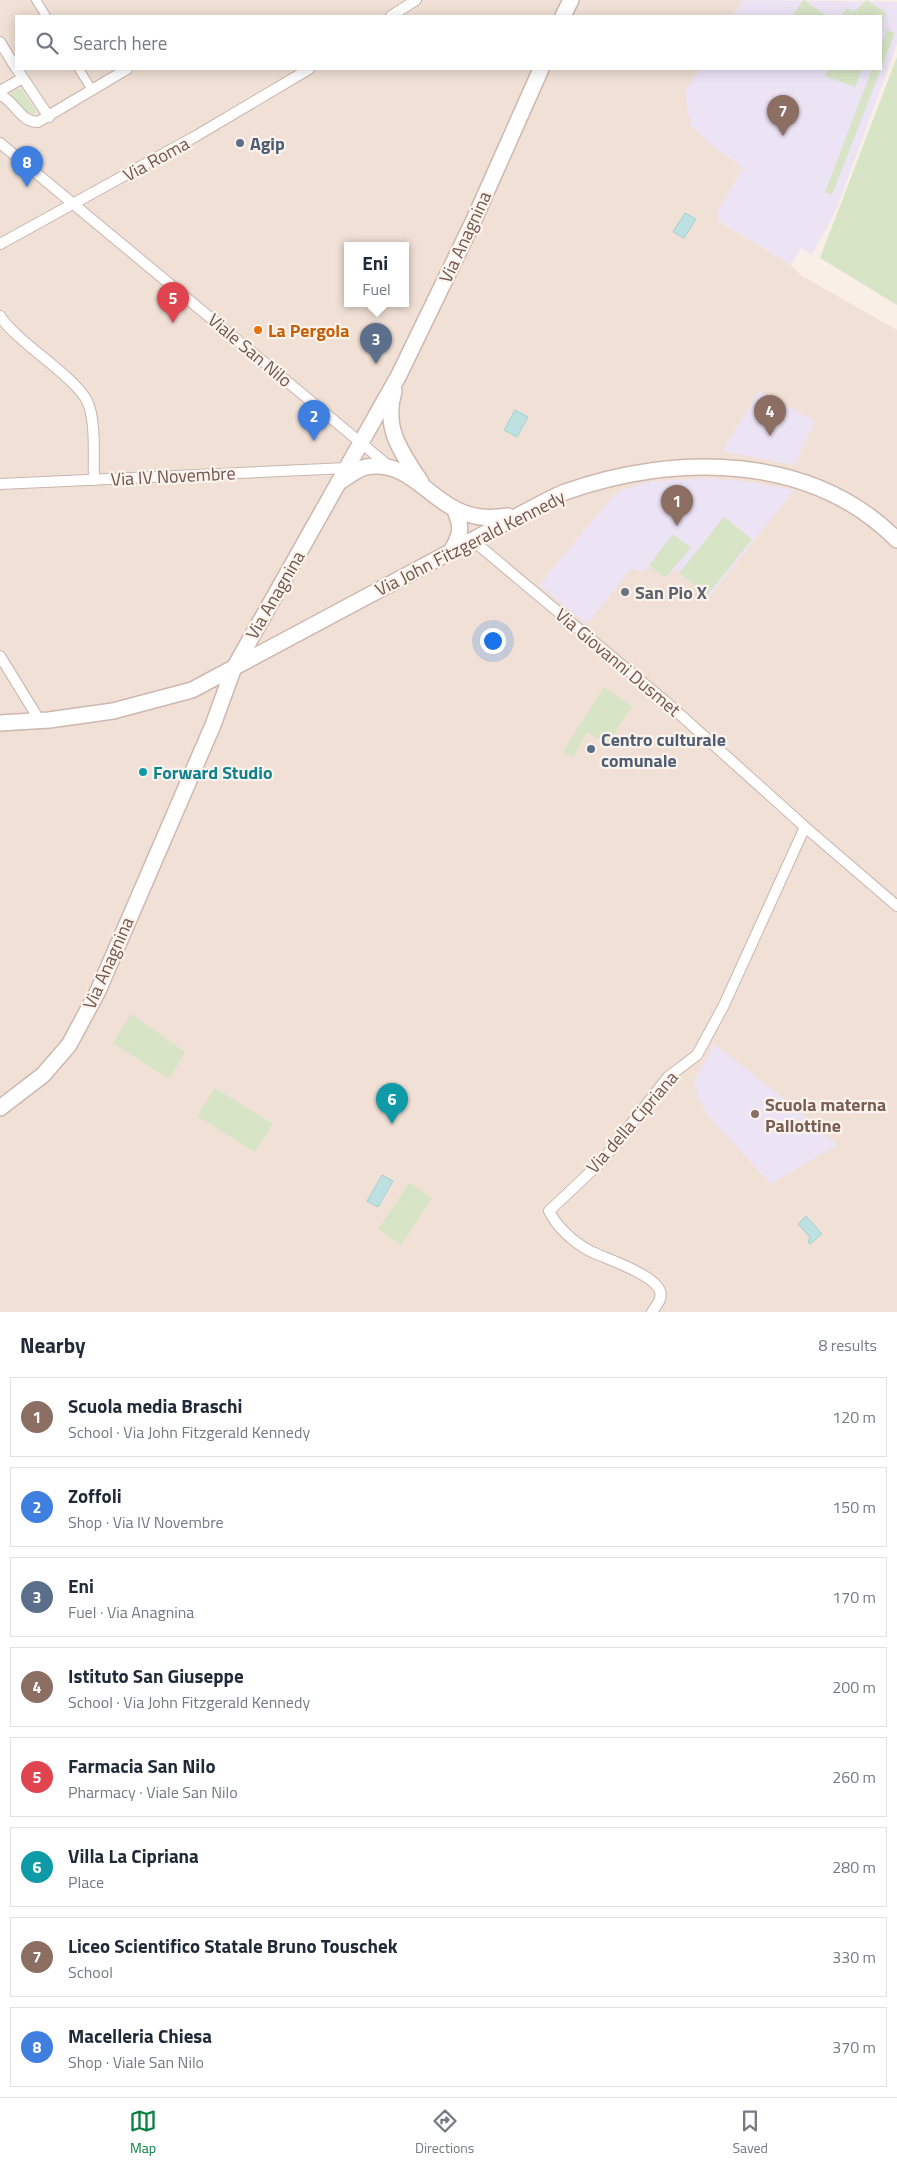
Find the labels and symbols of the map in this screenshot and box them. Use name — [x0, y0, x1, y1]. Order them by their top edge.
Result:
pin: 7 — [767, 95, 799, 136]
street label: Via Roma — [118, 130, 194, 188]
place label: Agip — [250, 130, 285, 157]
marker: Agip — [234, 137, 246, 149]
pin: 8 — [11, 146, 43, 187]
street label: Via Anagnina — [432, 187, 498, 287]
pin: 5 — [157, 282, 189, 323]
street label: Viale San Nilo — [202, 307, 298, 393]
place label: La Pergola — [268, 317, 349, 344]
pin: 3 — [360, 323, 392, 364]
marker: La Pergola — [252, 324, 264, 336]
pin: 4 — [754, 395, 786, 436]
pin: 2 — [298, 400, 330, 441]
street label: Via IV Novembre — [110, 459, 236, 493]
street label: Via John Fitzgerald Kennedy — [370, 483, 570, 603]
pin: 1 — [661, 485, 693, 526]
street label: Via Anagnina — [239, 546, 311, 644]
place label: San Pio X — [635, 579, 708, 606]
marker: San Pio X — [619, 586, 631, 598]
street label: Via Giovanni Dusmet — [549, 601, 687, 723]
your location — [480, 628, 506, 654]
place label: Centro culturale comunale — [601, 726, 726, 774]
marker: Centro culturale comunale — [585, 743, 597, 755]
place label: Forward Studio — [153, 759, 272, 786]
marker: Forward Studio — [137, 766, 149, 778]
street label: Via Anagnina — [76, 913, 140, 1013]
street label: Via della Cipriana — [580, 1065, 684, 1179]
pin: 6 — [376, 1083, 408, 1124]
place label: Scuola materna Pallottine — [765, 1091, 886, 1139]
marker: Scuola materna Pallottine — [749, 1108, 761, 1120]

